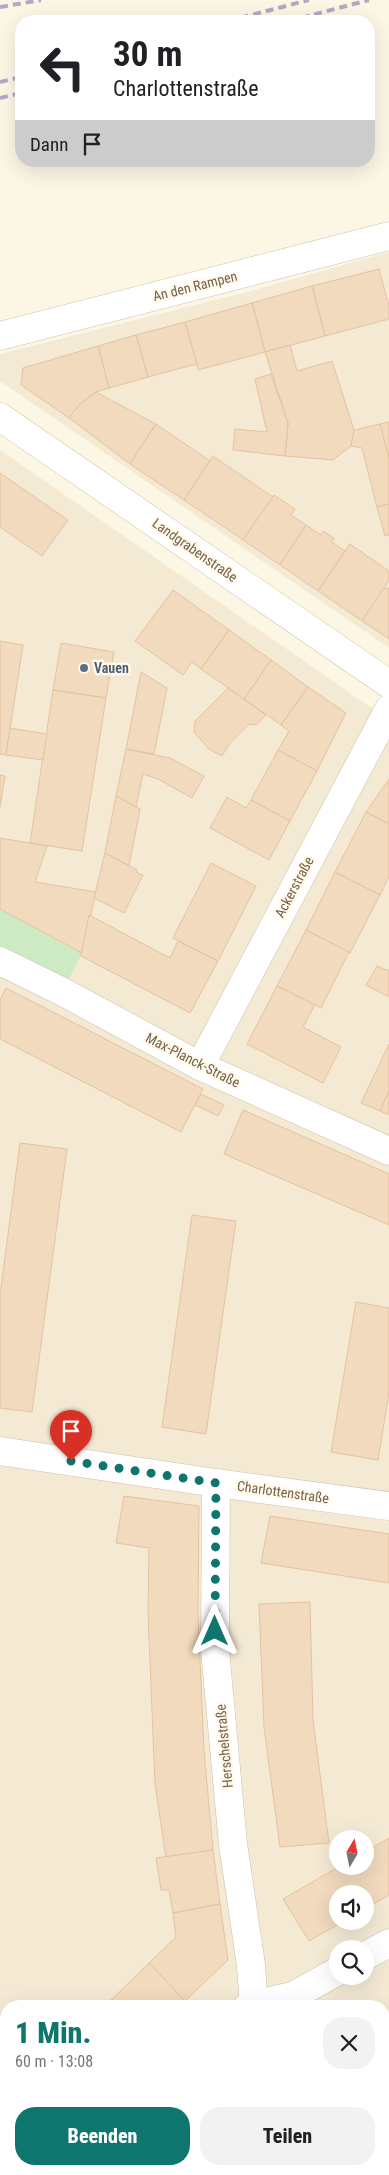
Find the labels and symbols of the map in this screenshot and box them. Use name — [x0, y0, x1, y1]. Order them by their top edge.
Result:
street label: An den Rampen — [151, 268, 239, 304]
street label: Landgrabenstraße — [149, 515, 241, 585]
place label: Vauen — [94, 660, 129, 676]
marker: Vauen — [78, 662, 90, 674]
street label: Ackerstraße — [271, 853, 317, 920]
street label: Max-Planck-Straße — [143, 1029, 243, 1091]
pin — [50, 1410, 92, 1461]
street label: Charlottenstraße — [236, 1478, 330, 1506]
position arrow — [188, 1604, 240, 1656]
street label: Herschelstraße — [212, 1703, 236, 1789]
north arrow — [329, 1830, 374, 1875]

